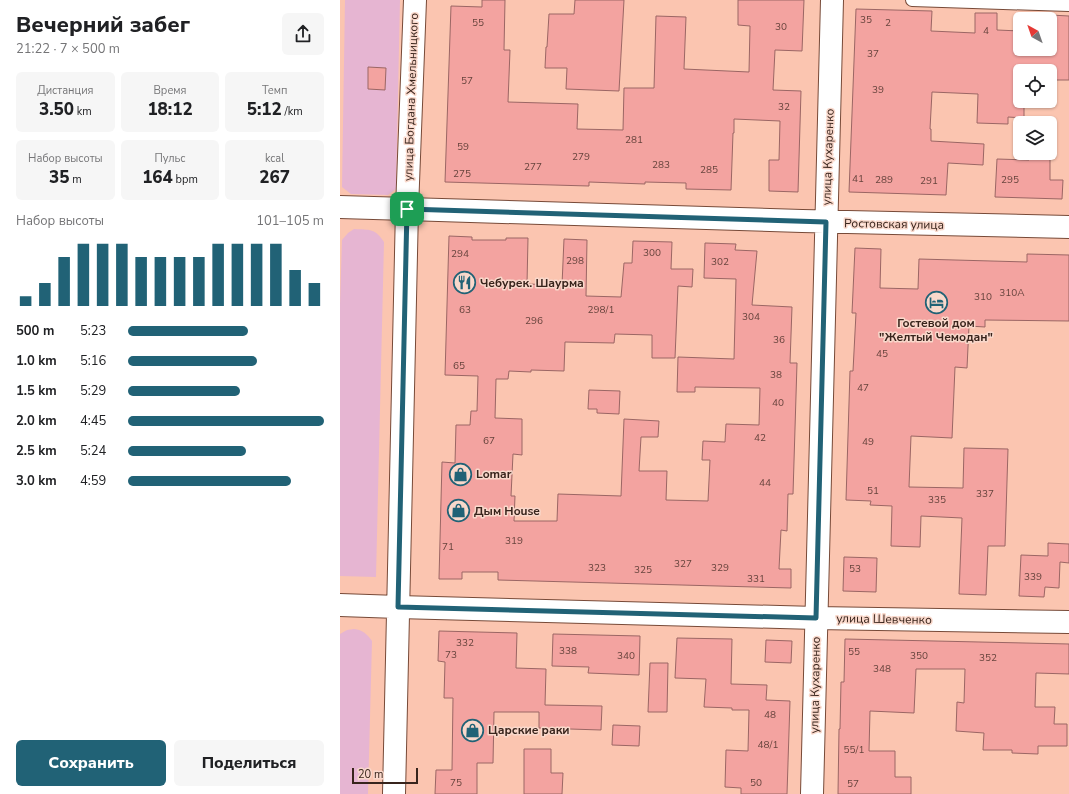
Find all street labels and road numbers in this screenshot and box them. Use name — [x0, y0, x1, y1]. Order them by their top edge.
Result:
street label: улица Богдана Хмельницкого — [400, 12, 422, 182]
street label: улица Кухаренко — [818, 108, 838, 206]
street label: Ростовская улица — [844, 215, 944, 233]
street label: улица Шевченко — [836, 610, 932, 628]
street label: улица Кухаренко — [806, 636, 824, 734]

